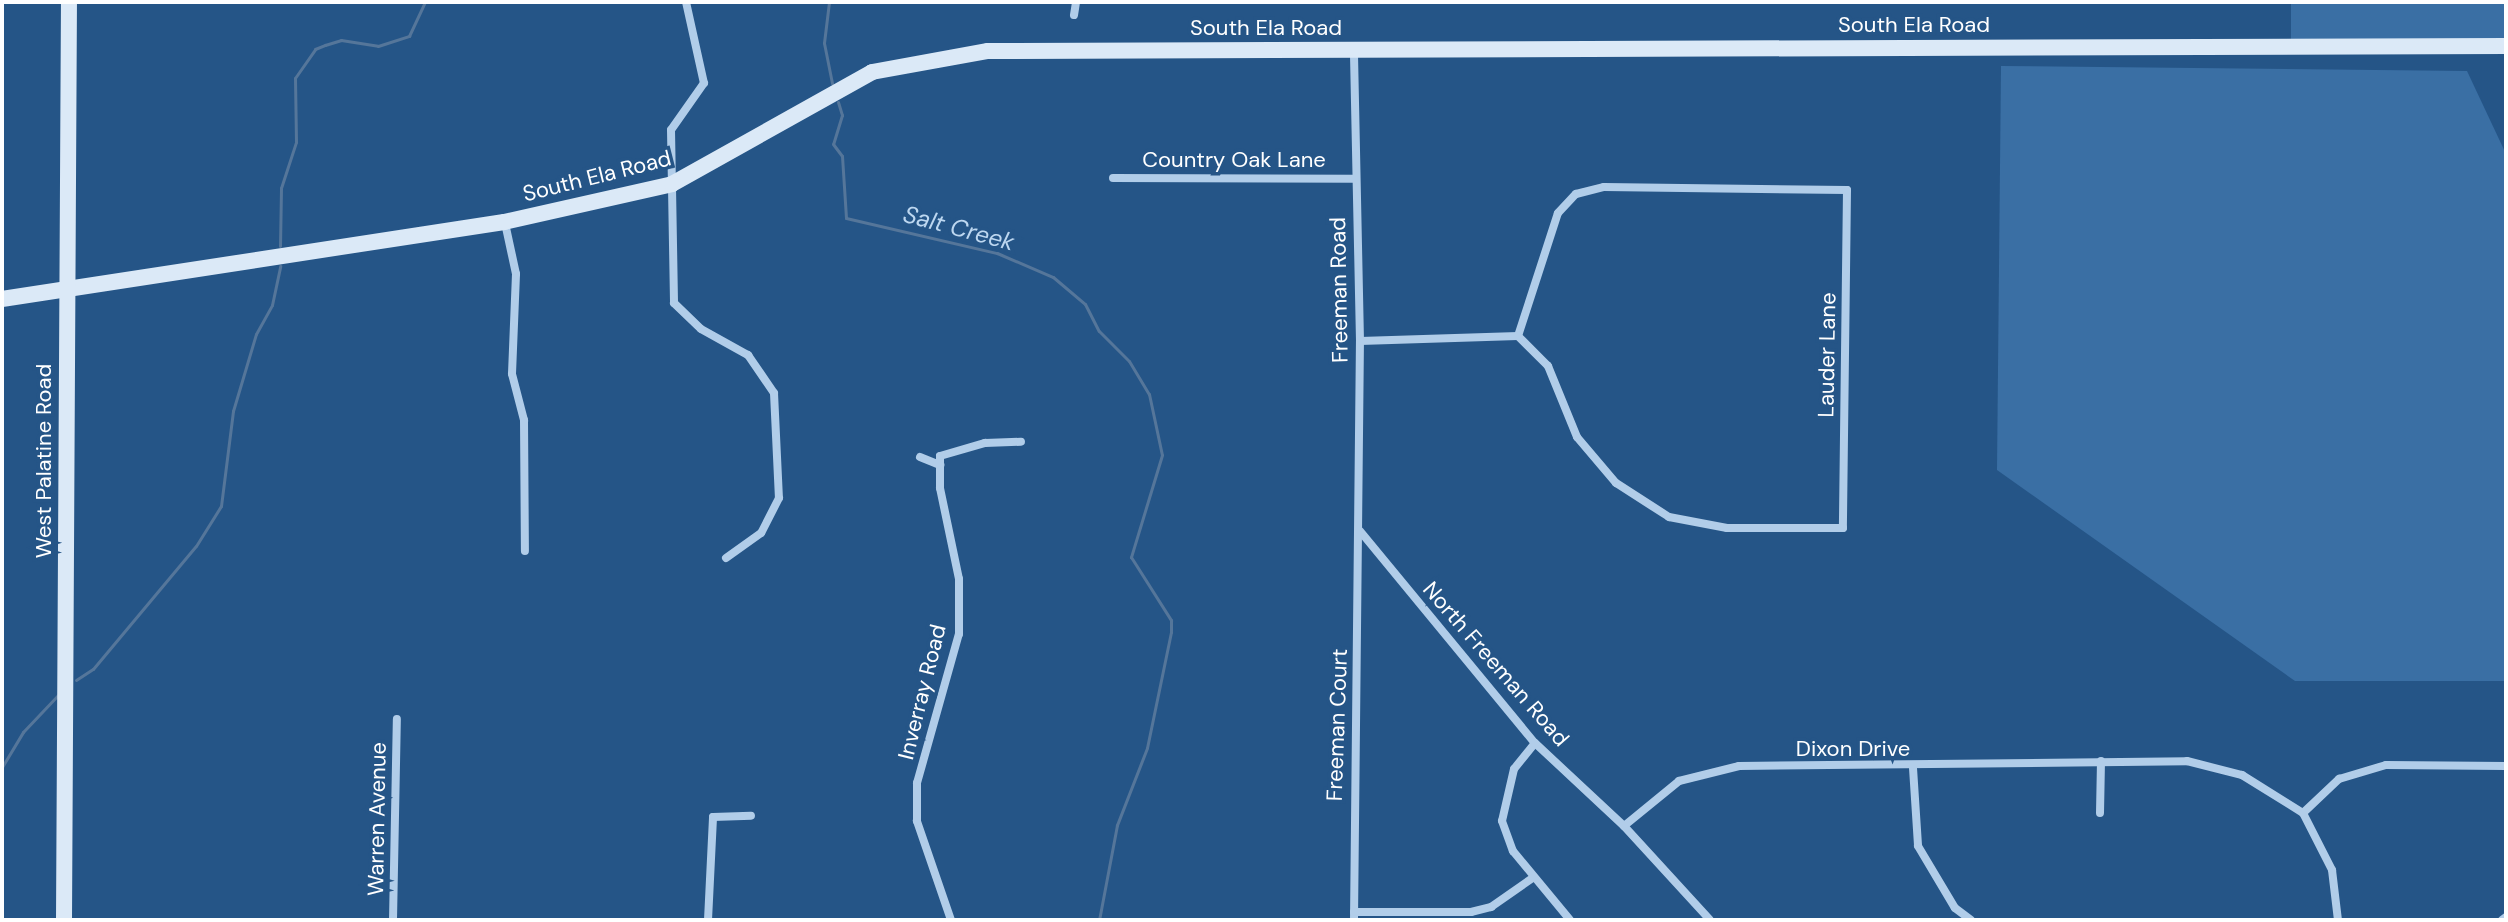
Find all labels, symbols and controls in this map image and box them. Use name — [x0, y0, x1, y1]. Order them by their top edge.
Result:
street label: South Ela Road — [1838, 12, 1990, 38]
street label: South Ela Road — [1190, 15, 1342, 41]
street label: South Ela Road — [520, 145, 674, 207]
street label: Country Oak Lane — [1142, 147, 1326, 173]
water label: Salt Creek — [900, 199, 1018, 257]
street label: Freeman Road — [1325, 217, 1353, 363]
street label: Lauder Lane — [1813, 292, 1841, 418]
street label: West Palatine Road — [31, 364, 57, 558]
street label: North Freeman Road — [1417, 576, 1575, 752]
street label: Inverray Road — [892, 622, 952, 762]
street label: Freeman Court — [1321, 648, 1353, 802]
street label: Dixon Drive — [1796, 736, 1910, 762]
street label: Warren Avenue — [362, 742, 392, 896]

